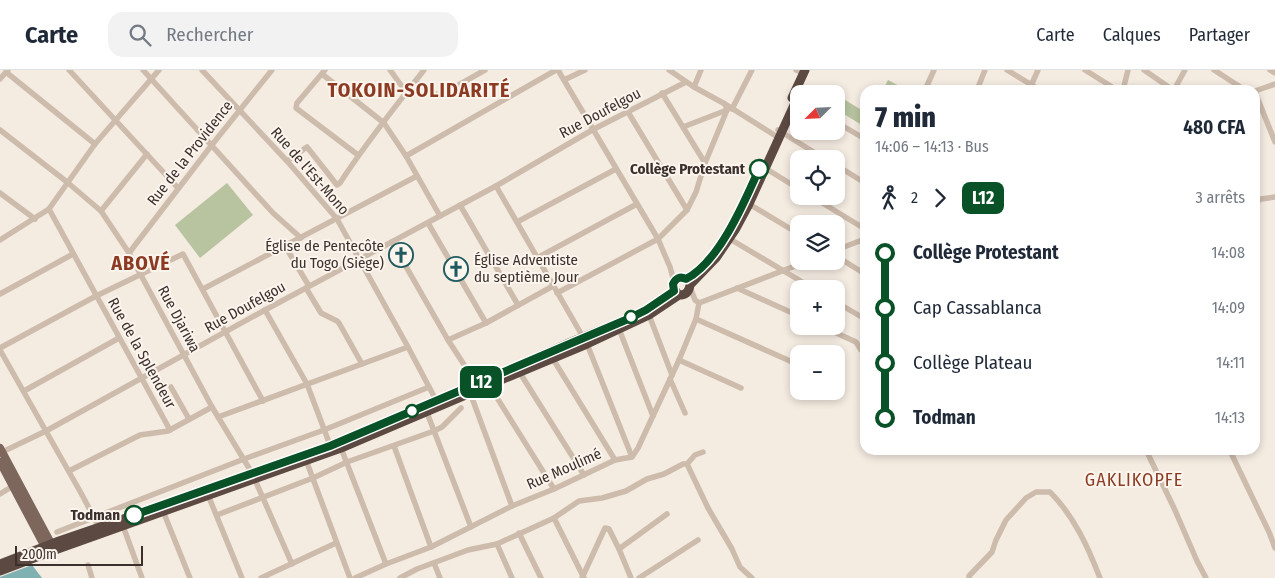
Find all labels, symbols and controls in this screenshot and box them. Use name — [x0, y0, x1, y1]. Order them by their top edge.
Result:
search box — [108, 12, 458, 57]
text: Carte — [25, 21, 78, 49]
icon: search — [126, 21, 154, 49]
text: Rechercher — [166, 23, 253, 46]
text: Carte — [1036, 24, 1075, 46]
text: Calques — [1103, 24, 1161, 46]
text: Partager — [1189, 24, 1250, 46]
district label: TOKOIN-SOLIDARITÉ — [328, 77, 510, 102]
street label: Rue Doufelgou — [556, 84, 644, 142]
north arrow — [790, 85, 845, 140]
map controls — [790, 85, 845, 400]
street label: Rue de la Providence — [143, 97, 237, 209]
text: 7 min — [875, 101, 936, 134]
text: 480 CFA — [1183, 116, 1245, 139]
street label: Rue de l'Est-Mono — [267, 123, 353, 219]
text: 14:06 – 14:13 · Bus — [875, 137, 989, 156]
button: locate — [790, 150, 845, 205]
marker: Collège Protestant — [749, 159, 769, 179]
place label: Collège Protestant — [630, 160, 746, 178]
icon: walk — [875, 184, 903, 212]
icon: forward — [926, 184, 954, 212]
text: L12 — [972, 187, 994, 209]
text: 2 — [911, 188, 918, 207]
text: 3 arrêts — [1195, 188, 1245, 207]
button: layers — [790, 215, 845, 270]
place label: Église de Pentecôte du Togo (Siège) — [265, 237, 384, 272]
text: Collège Protestant — [913, 241, 1059, 264]
church icon: Église de Pentecôte du Togo (Siège) — [388, 242, 414, 268]
text: 14:08 — [1211, 243, 1245, 262]
district label: ABOVÉ — [110, 250, 171, 275]
place label: Église Adventiste du septième Jour — [474, 251, 580, 286]
church icon: Église Adventiste du septième Jour — [443, 256, 469, 282]
street label: Rue Doufelgou — [201, 277, 289, 337]
button: + — [790, 280, 845, 335]
street label: Rue Djariwa — [154, 283, 204, 355]
street label: Rue de la Splendeur — [104, 294, 180, 412]
text: Cap Cassablanca — [913, 296, 1042, 319]
text: 14:09 — [1212, 298, 1245, 317]
unlabelled marker — [624, 310, 638, 324]
button: − — [790, 345, 845, 400]
text: Collège Plateau — [913, 351, 1032, 374]
text: 14:11 — [1216, 353, 1245, 372]
line badge: L12 — [452, 366, 510, 398]
text: L12 — [470, 371, 492, 393]
unlabelled marker — [405, 404, 419, 418]
text: Todman — [913, 406, 976, 429]
text: 14:13 — [1215, 408, 1245, 427]
street label: Rue Moulimé — [524, 444, 604, 494]
district label: GAKLIKOPFE — [1085, 469, 1183, 491]
marker: Todman — [124, 505, 144, 525]
place label: Todman — [71, 506, 120, 524]
scale bar — [15, 543, 142, 566]
text: 200 m — [22, 546, 57, 563]

